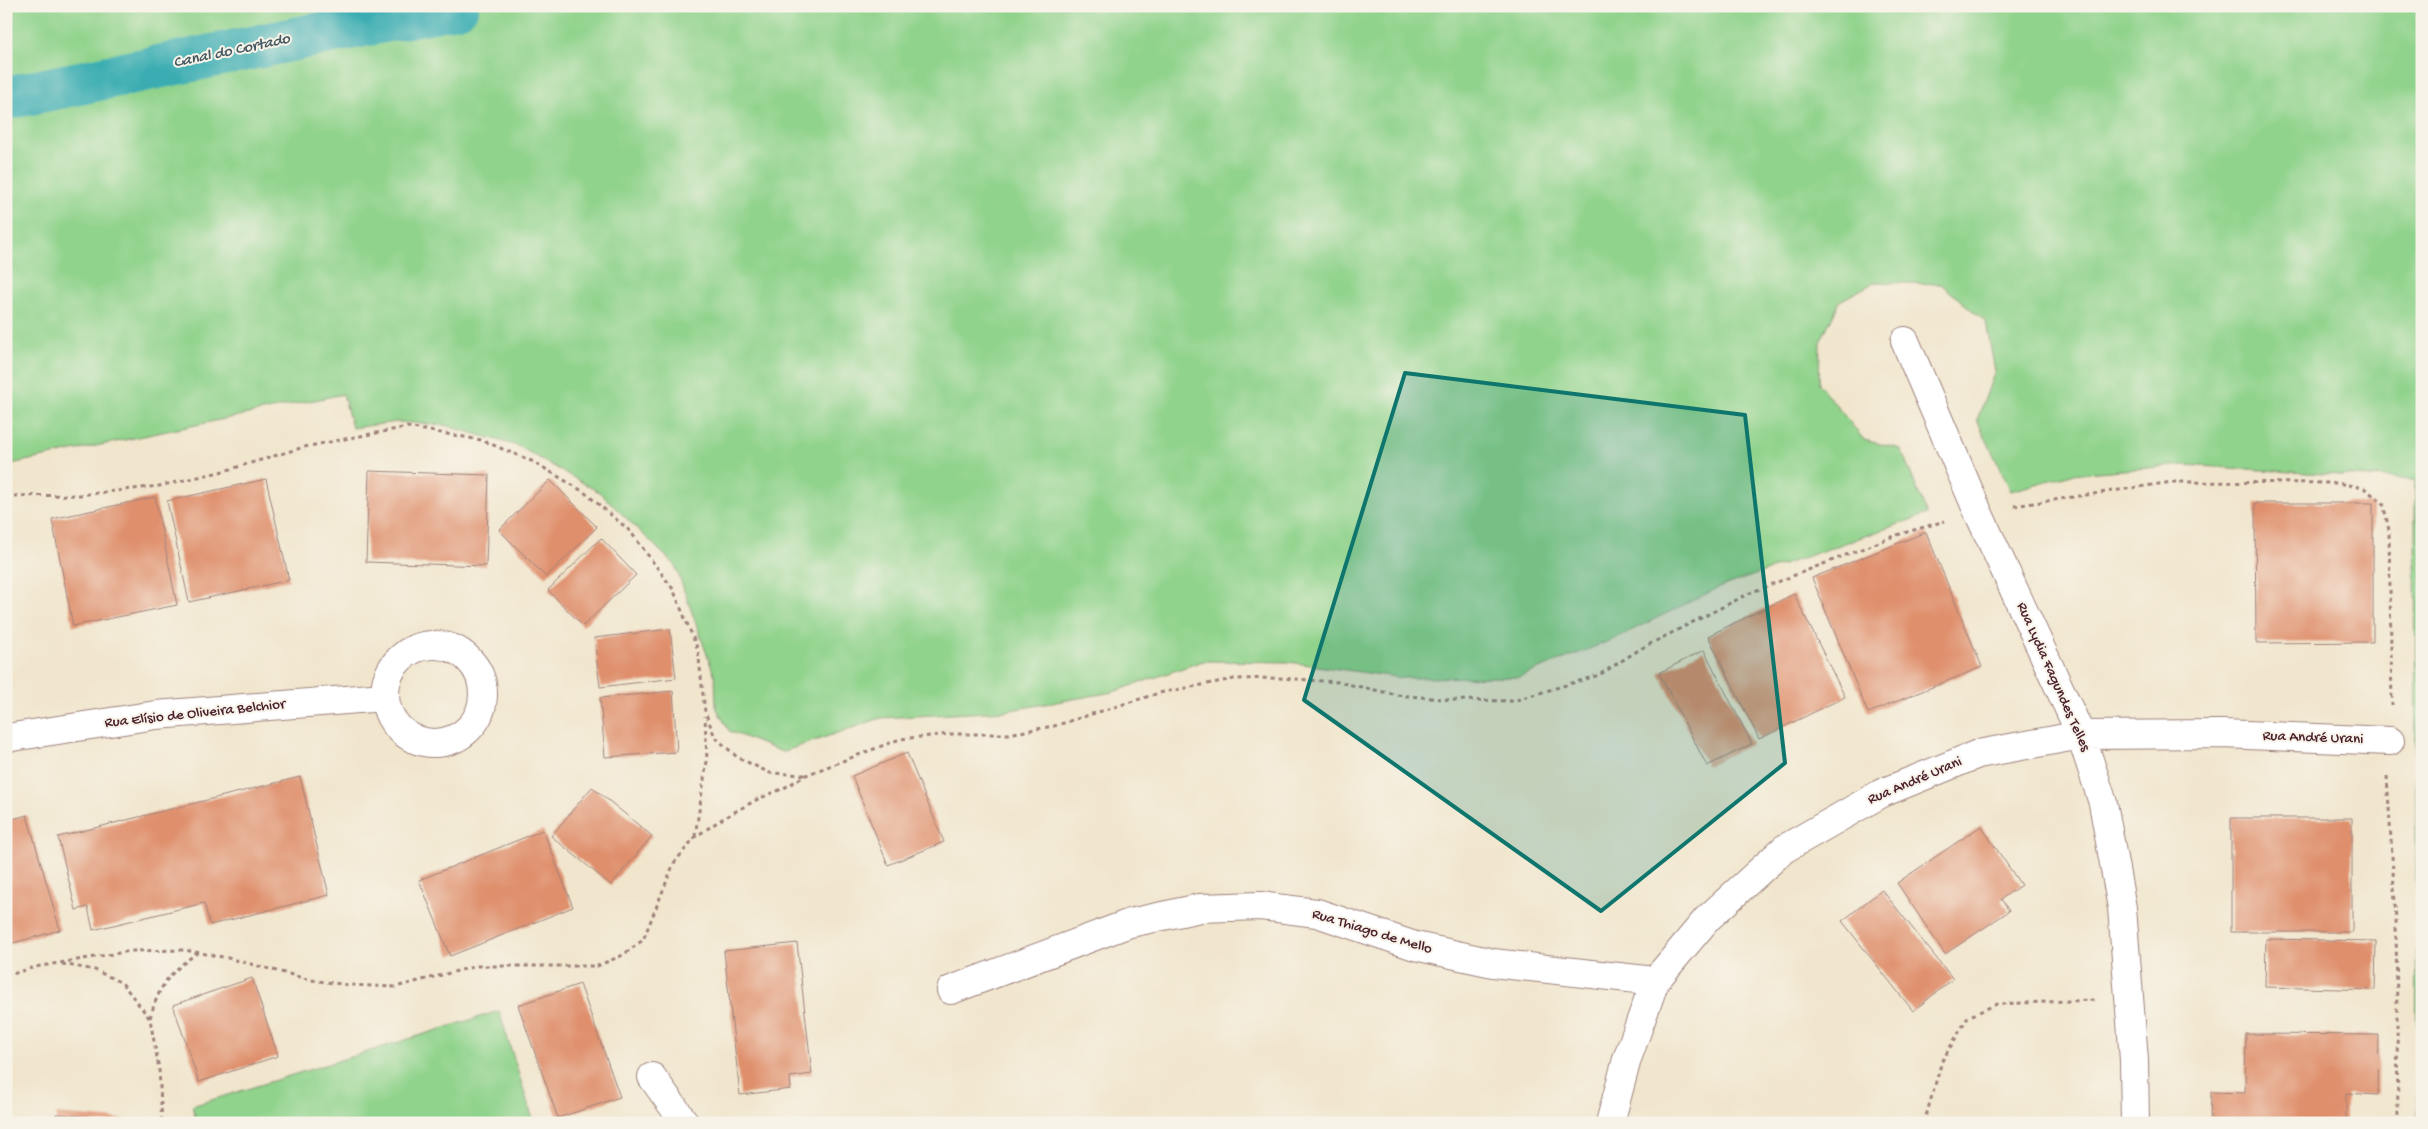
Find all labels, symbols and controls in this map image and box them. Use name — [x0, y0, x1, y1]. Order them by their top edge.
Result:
water label: Canal do Cortado — [172, 30, 293, 74]
street label: Rua Lydia Fagundes Telles — [2012, 600, 2094, 755]
street label: Rua Elísio de Oliveira Belchior — [104, 695, 288, 732]
street label: Rua André Urani — [2262, 727, 2364, 749]
street label: Rua André Urani — [1865, 753, 1965, 809]
street label: Rua Thiago de Mello — [1310, 905, 1434, 959]

